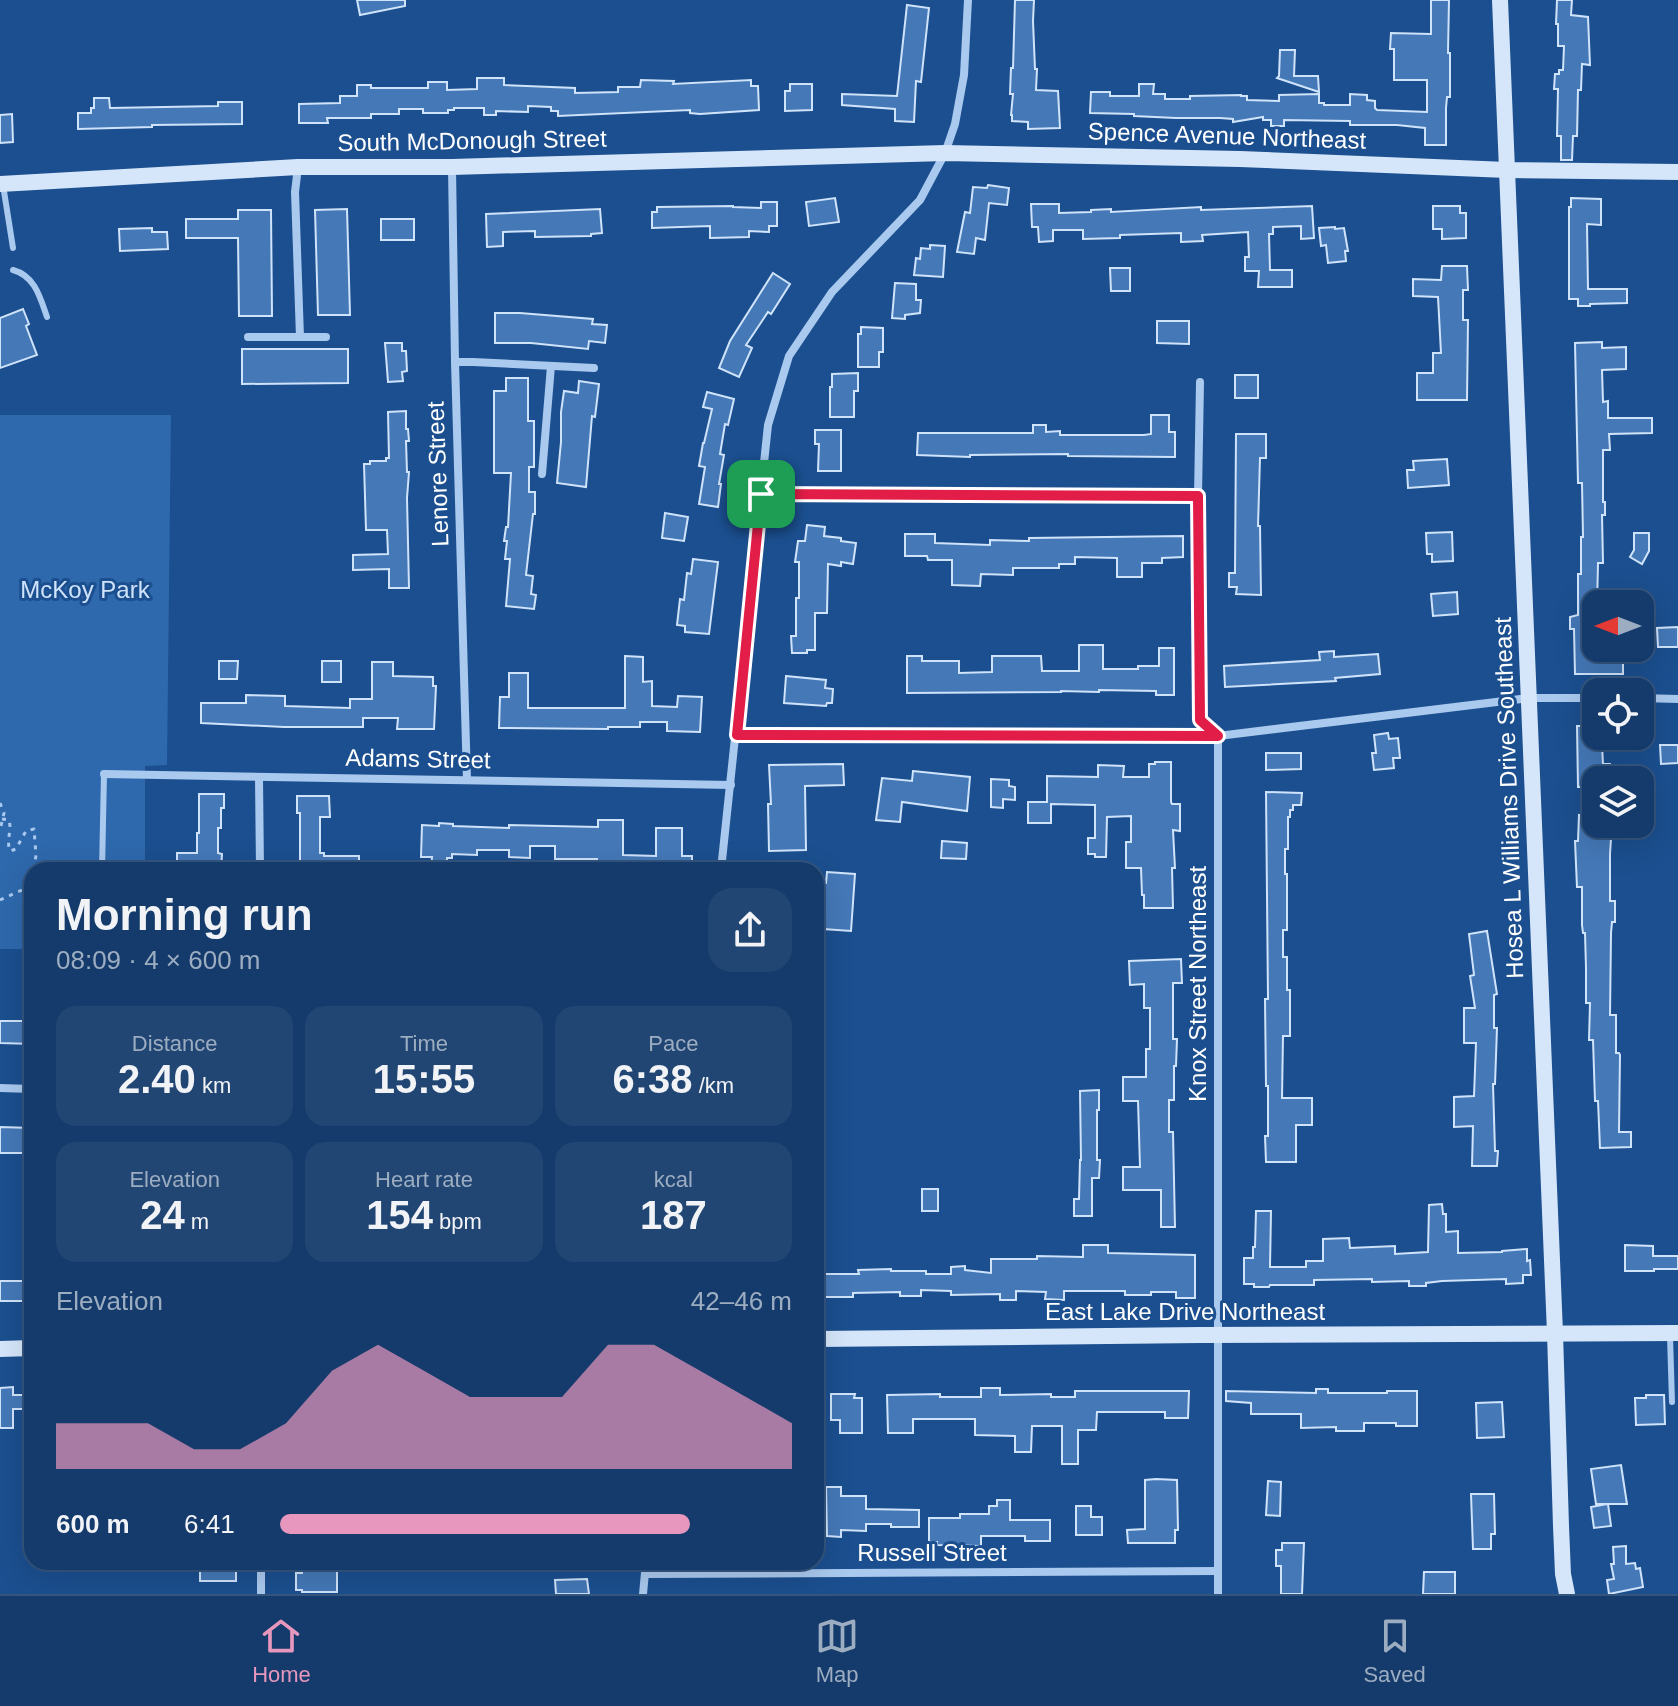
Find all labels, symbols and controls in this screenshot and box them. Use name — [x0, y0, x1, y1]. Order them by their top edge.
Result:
street label: Spence Avenue Northeast — [1087, 117, 1367, 154]
street label: South McDonough Street — [337, 125, 607, 156]
street label: Lenore Street — [421, 401, 454, 547]
pin — [727, 460, 795, 528]
icon: arrive — [739, 472, 783, 516]
park label: McKoy Park — [20, 576, 151, 603]
north arrow — [1582, 590, 1654, 662]
map controls — [1582, 590, 1654, 838]
street label: Hosea L Williams Drive Southeast — [1489, 616, 1528, 979]
button: locate — [1582, 678, 1654, 750]
street label: Adams Street — [345, 744, 491, 773]
button: layers — [1582, 766, 1654, 838]
street label: Knox Street Northeast — [1184, 866, 1211, 1102]
button: share — [708, 888, 792, 972]
text: Morning run — [56, 890, 313, 939]
text: 08:09 · 4 × 600 m — [56, 945, 261, 975]
text: Distance — [132, 1031, 217, 1056]
text: Time — [400, 1031, 448, 1056]
text: Pace — [648, 1031, 698, 1056]
text: 2.40 — [118, 1057, 196, 1101]
text: 15:55 — [373, 1057, 475, 1101]
text: 6:38 — [613, 1057, 693, 1101]
text: km — [196, 1073, 231, 1098]
text: /km — [693, 1073, 734, 1098]
text: Elevation — [129, 1167, 220, 1192]
text: Heart rate — [375, 1167, 473, 1192]
text: kcal — [654, 1167, 693, 1192]
text: 24 — [140, 1193, 185, 1237]
text: 154 — [366, 1193, 433, 1237]
text: 187 — [640, 1193, 707, 1237]
text: m — [185, 1209, 209, 1234]
text: bpm — [433, 1209, 482, 1234]
text: Elevation — [56, 1286, 163, 1316]
text: 42–46 m — [691, 1286, 792, 1316]
street label: East Lake Drive Northeast — [1045, 1298, 1325, 1325]
text: 600 m — [56, 1509, 130, 1539]
text: 6:41 — [184, 1509, 235, 1539]
street label: Russell Street — [857, 1539, 1007, 1566]
tab: Home — [252, 1614, 311, 1688]
tab: Map — [815, 1614, 859, 1688]
tab: Saved — [1363, 1614, 1426, 1688]

